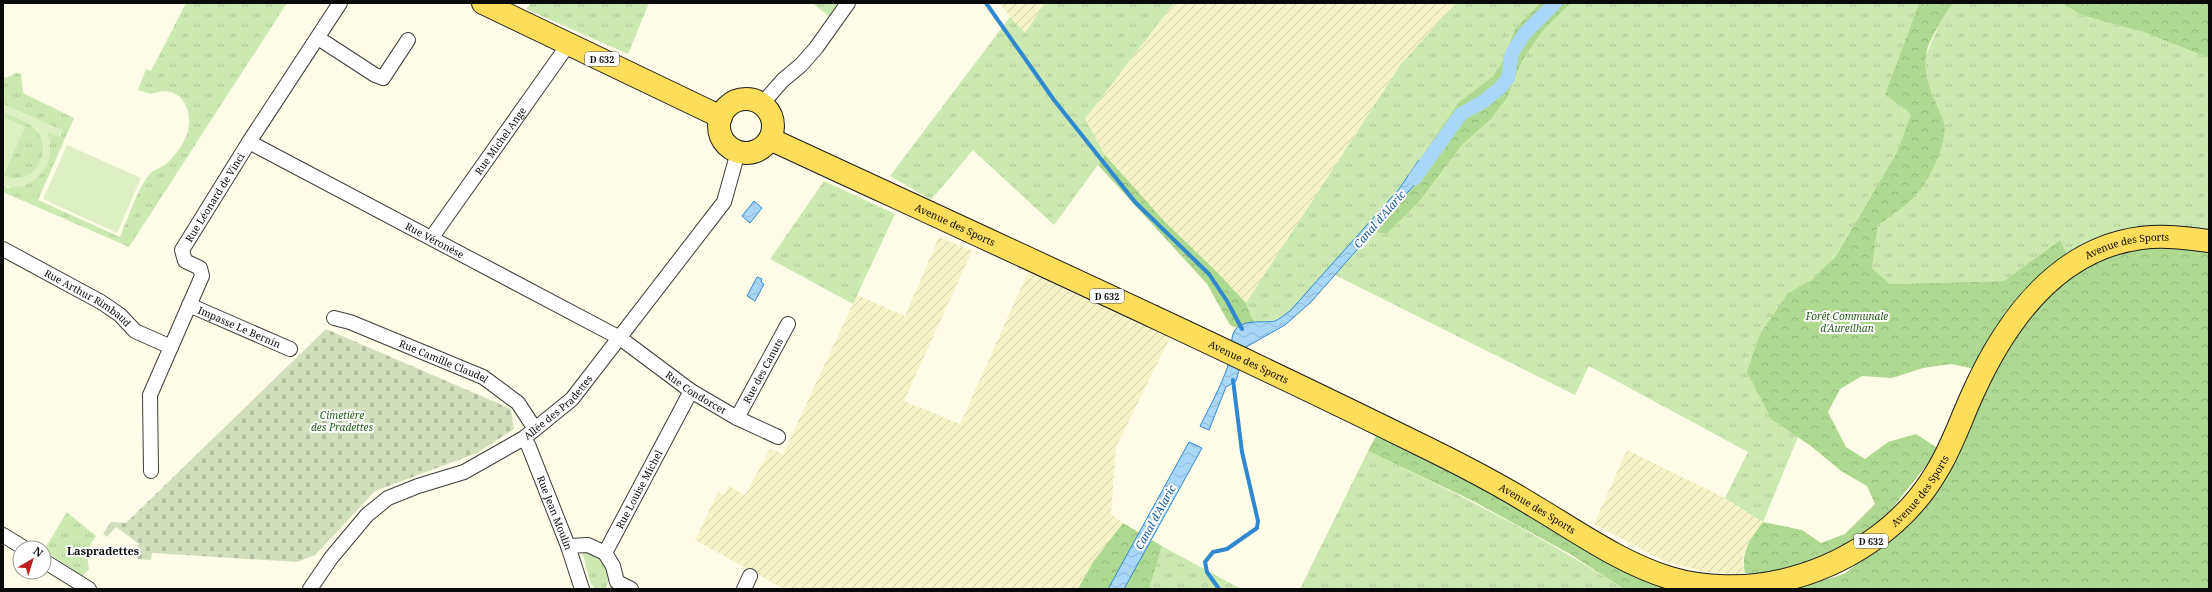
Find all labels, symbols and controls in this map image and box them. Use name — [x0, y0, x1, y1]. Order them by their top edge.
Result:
road number: D 632 — [585, 52, 619, 66]
street label: Rue Michel Ange — [471, 104, 529, 177]
street label: Rue Léonard de Vinci — [182, 149, 248, 245]
water label: Canal d'Alaric — [1350, 187, 1409, 251]
street label: Avenue des Sports — [913, 200, 998, 249]
street label: Rue Véronèse — [403, 219, 467, 261]
street label: Avenue des Sports — [2082, 230, 2170, 262]
street label: Rue Arthur Rimbaud — [42, 266, 134, 330]
road number: D 632 — [1090, 289, 1124, 303]
street label: Impasse Le Bernin — [196, 303, 283, 351]
park label: Forêt Communale d'Aureilhan — [1805, 309, 1888, 335]
street label: Rue des Canuts — [739, 335, 786, 406]
street label: Rue Camille Claudel — [397, 336, 491, 386]
street label: Avenue des Sports — [1206, 337, 1292, 387]
street label: Rue Condorcet — [663, 367, 729, 417]
street label: Allée des Pradettes — [520, 371, 596, 443]
park label: Cimetière des Pradettes — [311, 408, 373, 434]
street label: Rue Louise Michel — [612, 447, 665, 531]
street label: Avenue des Sports — [1888, 452, 1952, 530]
street label: Rue Jean Moulin — [534, 474, 576, 552]
street label: Avenue des Sports — [1497, 480, 1579, 537]
water label: Canal d'Alaric — [1131, 481, 1179, 552]
road number: D 632 — [1854, 534, 1888, 548]
north arrow — [12, 540, 52, 580]
text: N — [30, 543, 47, 561]
district label: Laspradettes — [67, 543, 139, 558]

